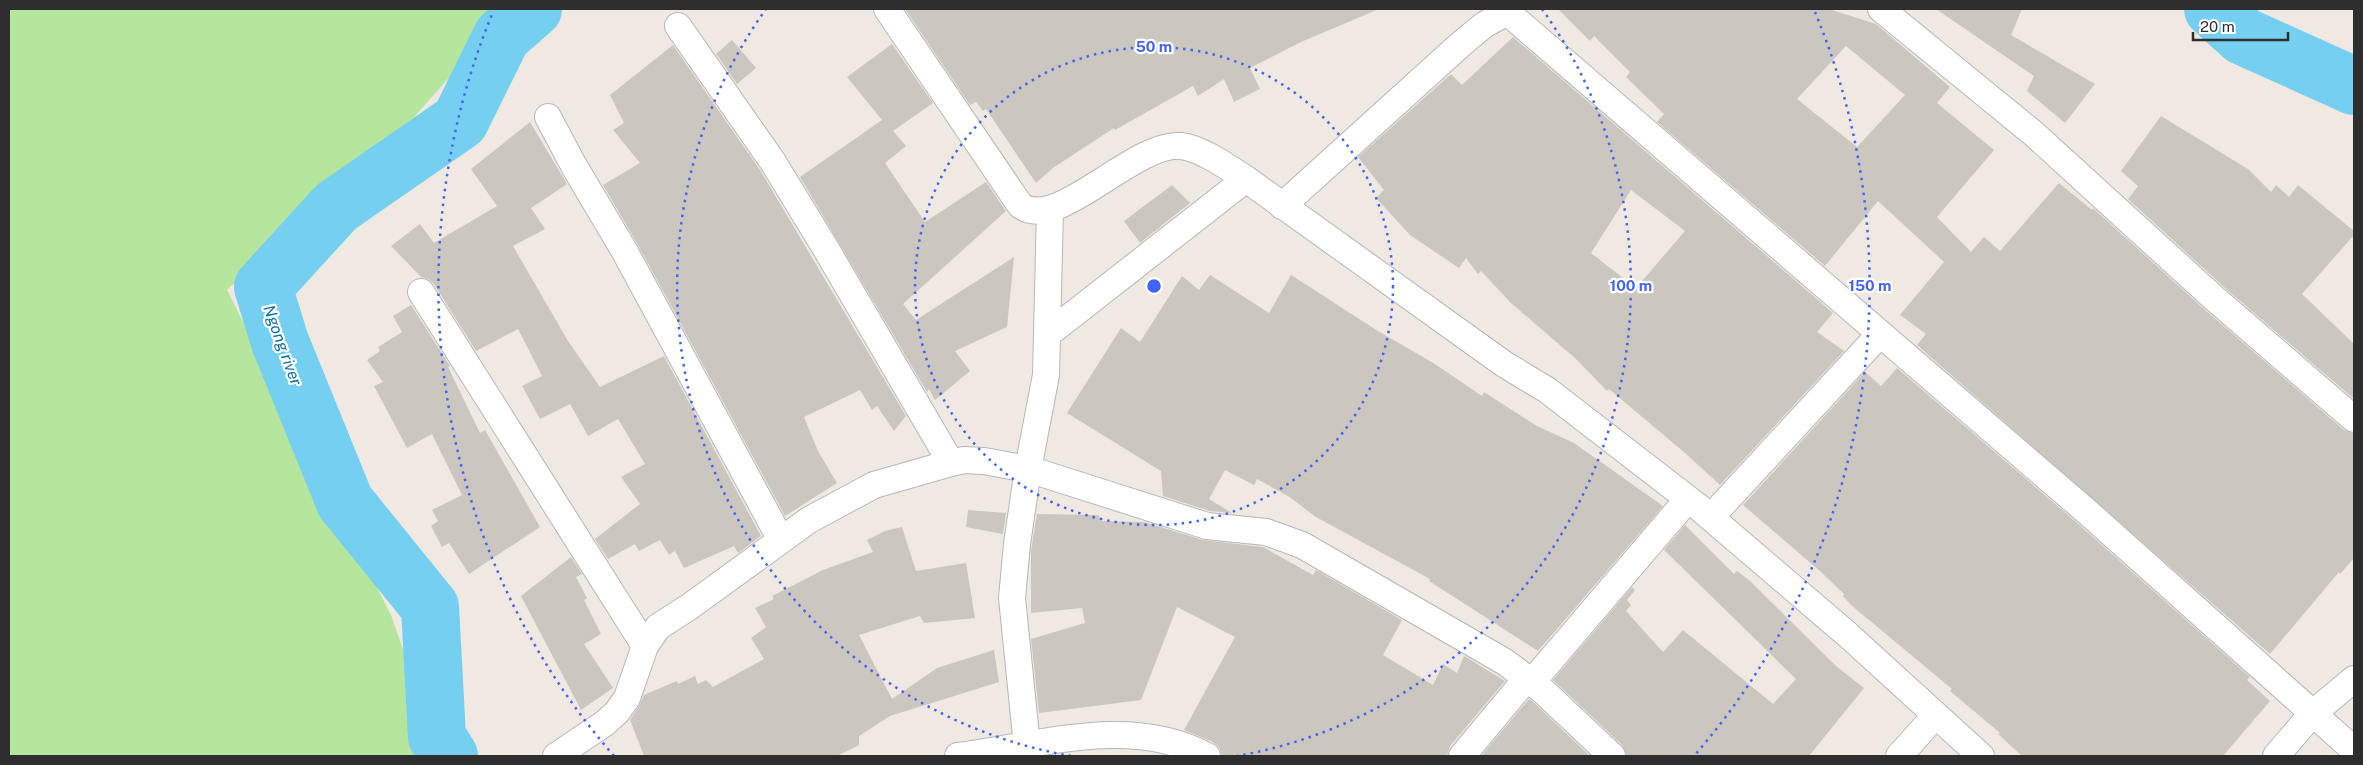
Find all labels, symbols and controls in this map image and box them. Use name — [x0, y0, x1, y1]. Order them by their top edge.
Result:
scale bar — [2193, 10, 2288, 42]
text: 20 m — [2200, 18, 2235, 35]
text: 50 m — [1136, 38, 1172, 55]
centre of rings — [1145, 277, 1163, 295]
text: 100 m — [1610, 277, 1652, 294]
text: 150 m — [1848, 277, 1892, 294]
water label: Ngong river — [259, 302, 306, 389]

